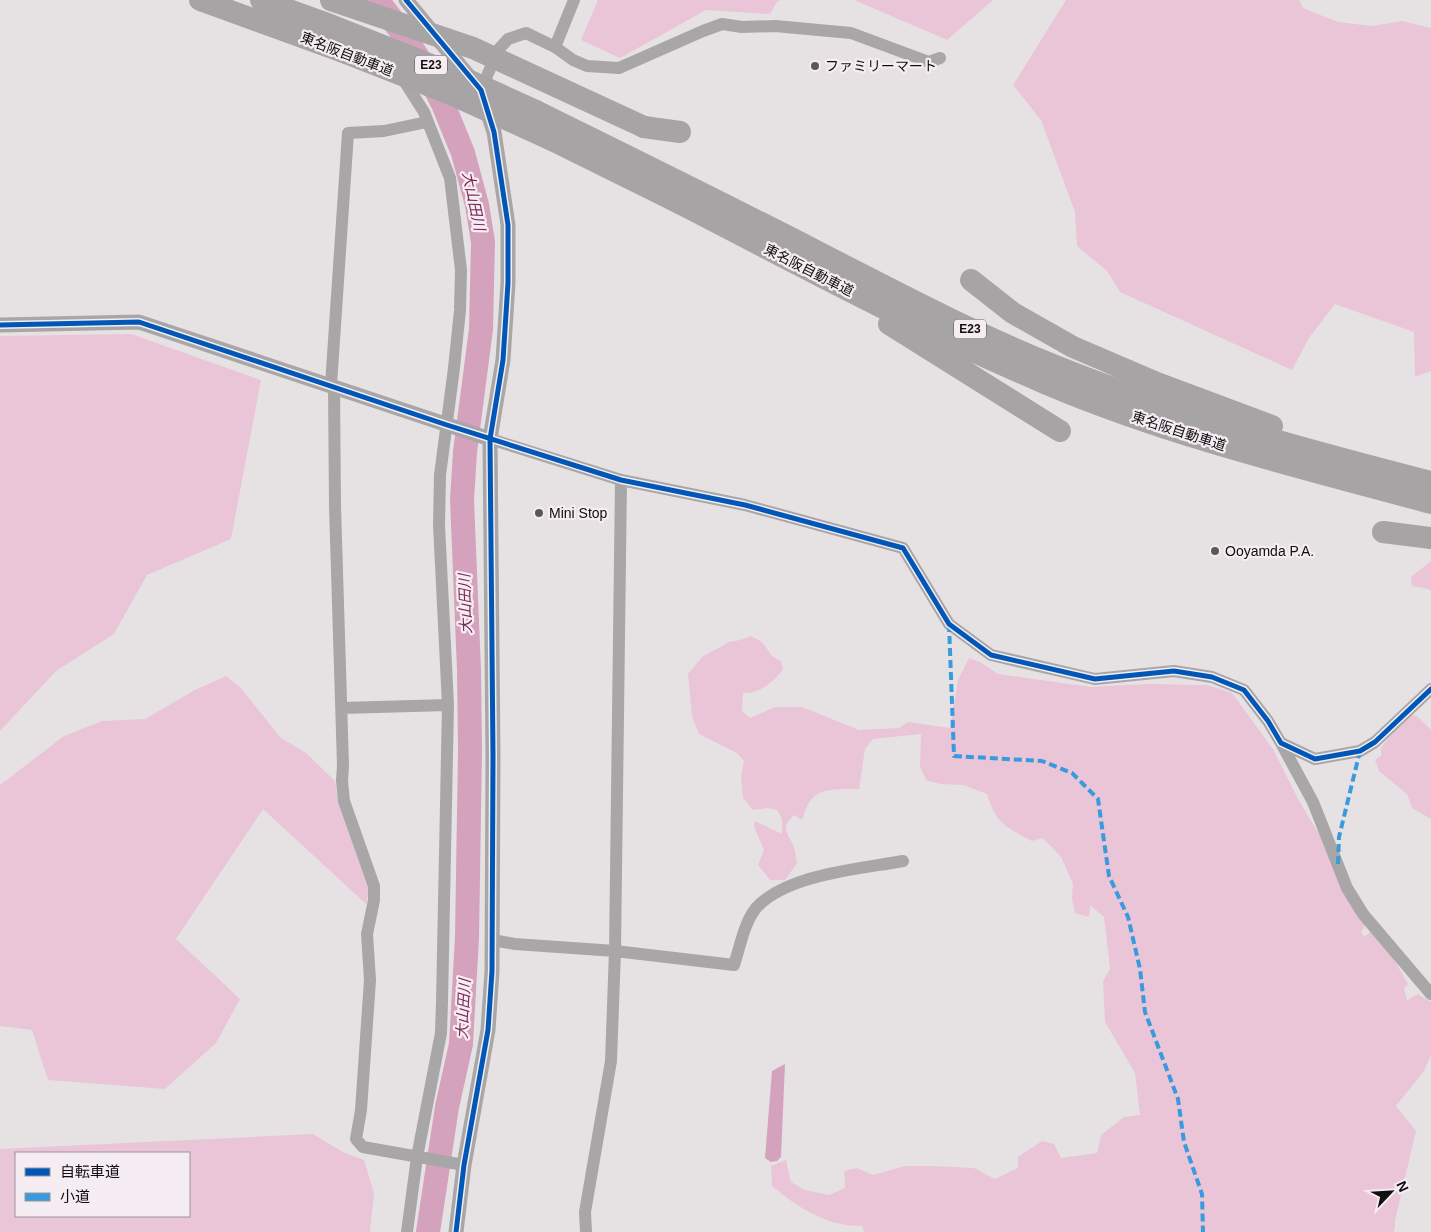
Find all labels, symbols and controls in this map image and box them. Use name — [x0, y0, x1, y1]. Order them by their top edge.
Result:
street label: 東名阪自動車道 — [298, 29, 396, 79]
road number: E23 — [415, 56, 447, 74]
place label: ファミリーマート — [825, 58, 937, 74]
marker: ファミリーマート — [809, 60, 821, 72]
water label: 大山田川 — [459, 170, 489, 234]
street label: 東名阪自動車道 — [762, 241, 856, 299]
road number: E23 — [954, 320, 986, 338]
street label: 東名阪自動車道 — [1130, 408, 1228, 454]
place label: Mini Stop — [549, 505, 608, 521]
marker: Mini Stop — [533, 507, 545, 519]
place label: Ooyamda P.A. — [1225, 543, 1314, 559]
marker: Ooyamda P.A. — [1209, 545, 1221, 557]
water label: 大山田川 — [455, 572, 475, 634]
water label: 大山田川 — [453, 977, 473, 1039]
legend — [15, 1152, 190, 1217]
text: 自転車道 — [60, 1163, 120, 1180]
north arrow — [1366, 1167, 1416, 1217]
text: N — [1393, 1179, 1412, 1194]
text: 小道 — [60, 1188, 90, 1205]

